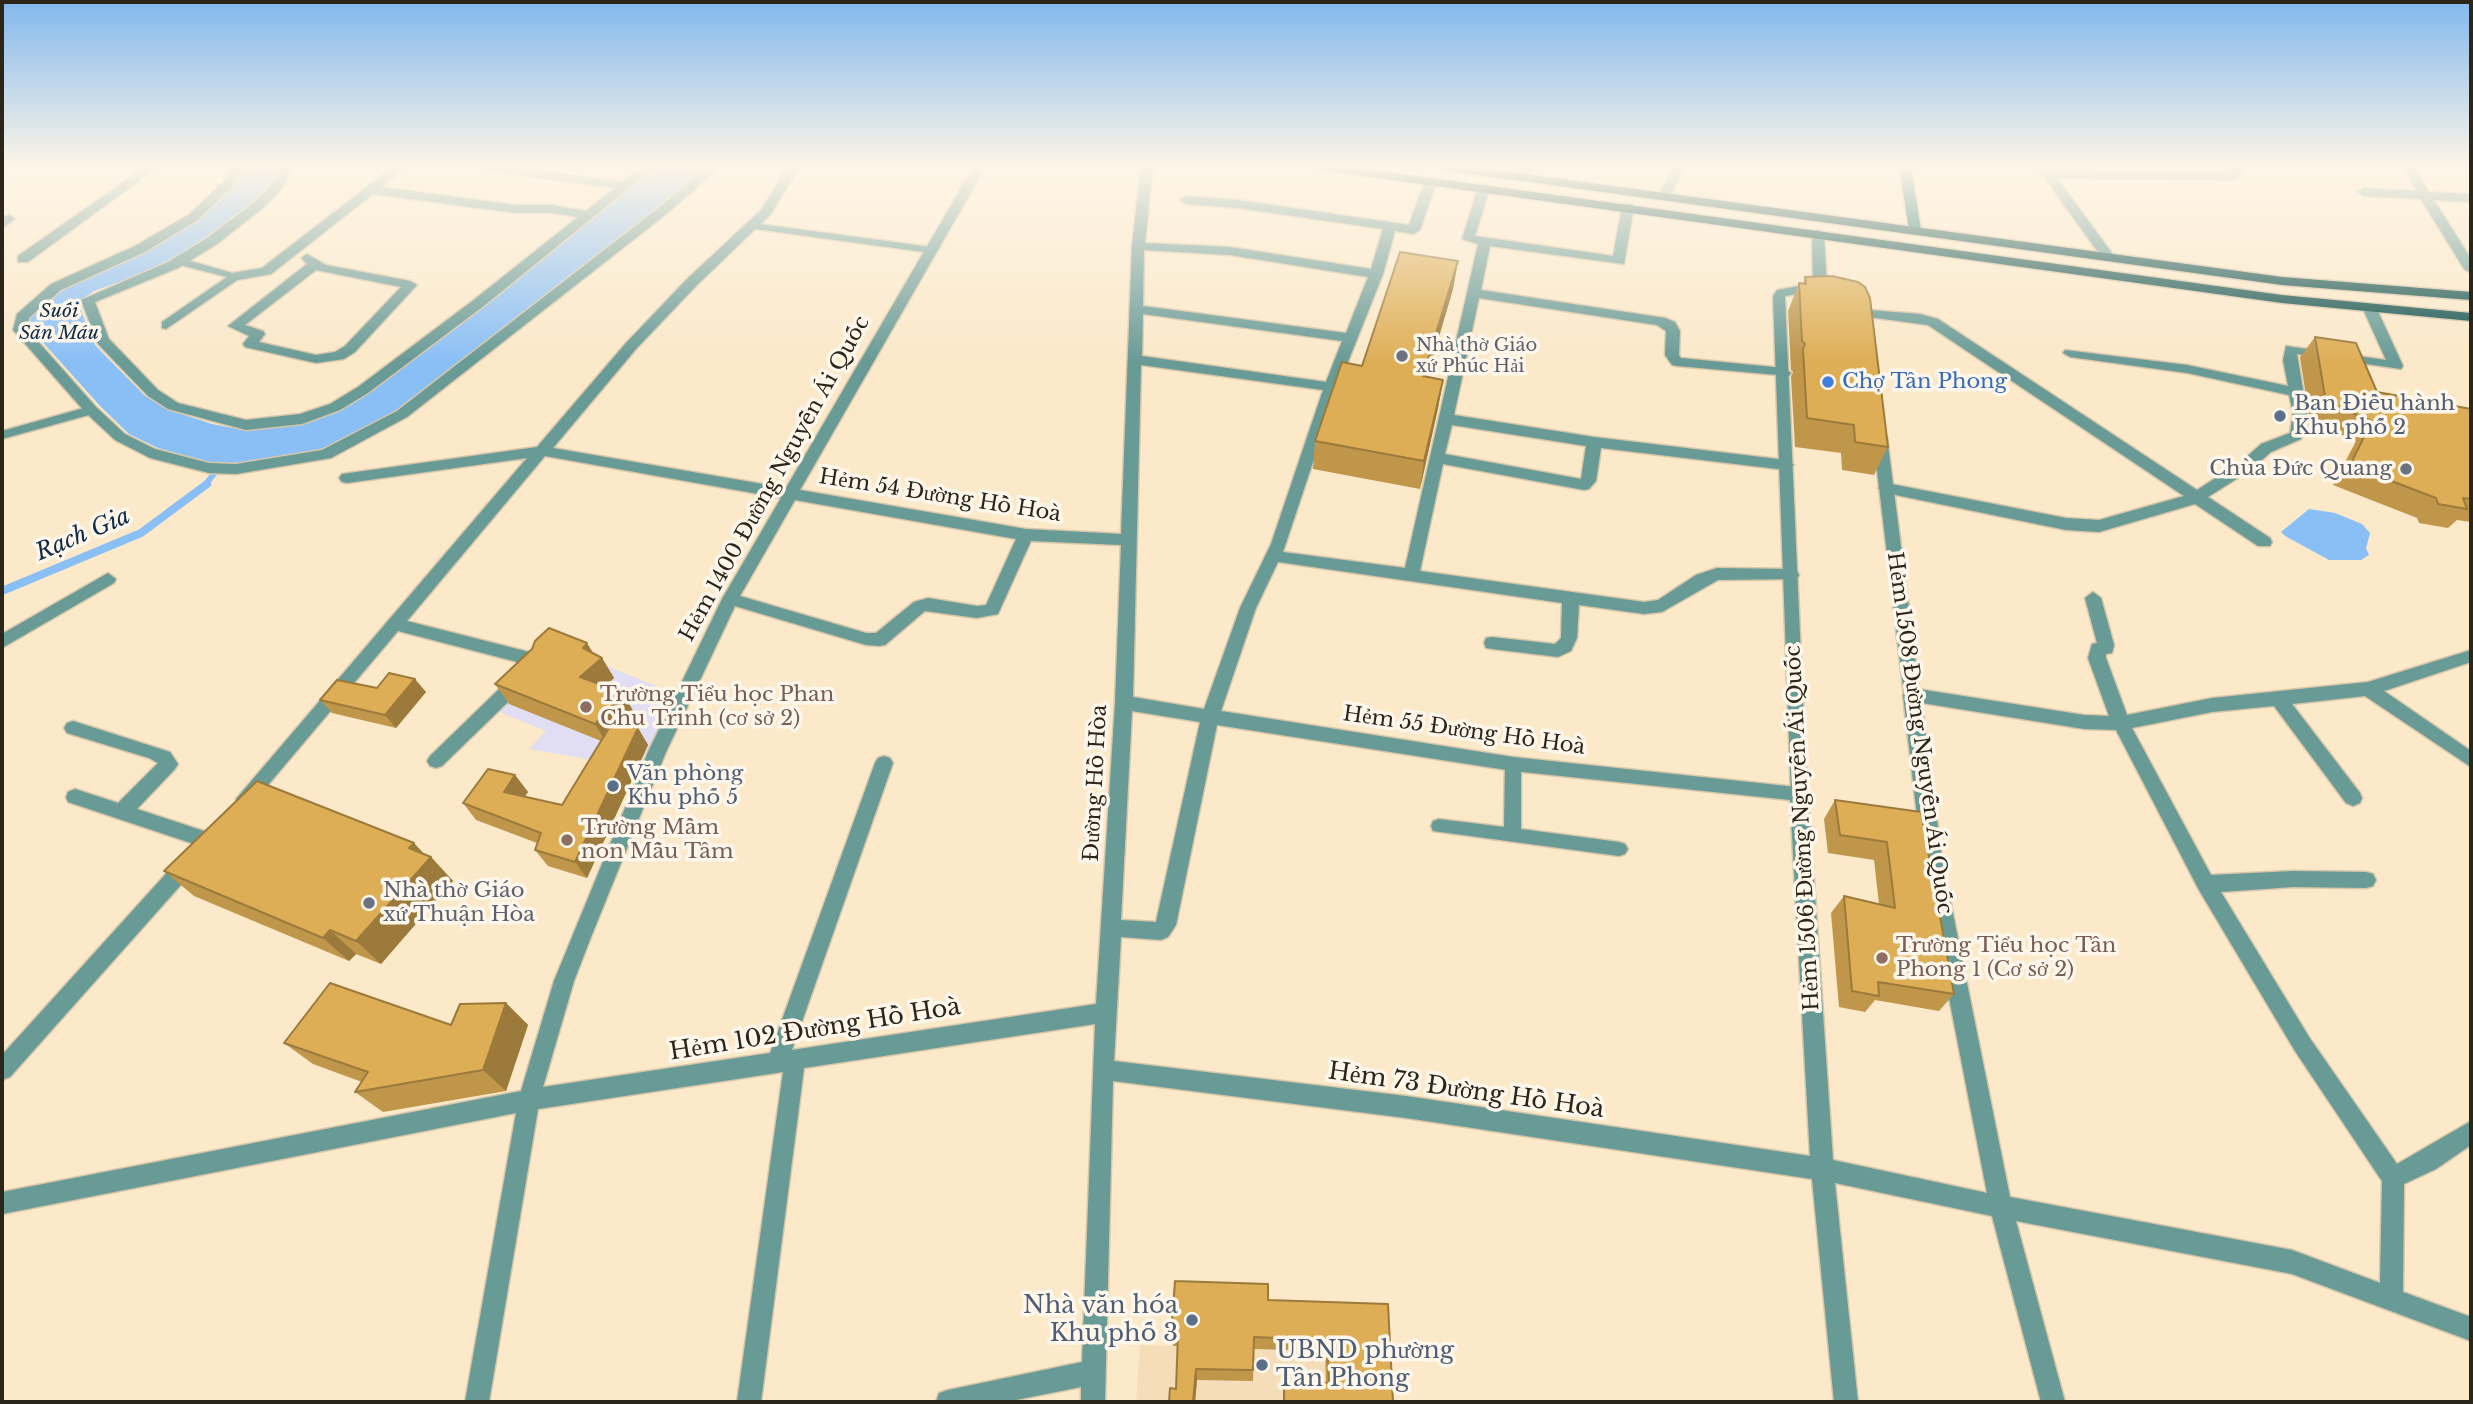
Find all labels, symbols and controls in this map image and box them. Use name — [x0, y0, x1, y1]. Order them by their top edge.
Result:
water label: Suối Săn Máu — [19, 301, 99, 345]
street label: Hẻm 1400 Đường Nguyễn Ái Quốc — [675, 312, 875, 646]
place label: Nhà thờ Giáo xứ Phúc Hải — [1416, 335, 1537, 378]
marker: Nhà thờ Giáo xứ Phúc Hải — [1394, 348, 1410, 364]
place label: Chợ Tân Phong — [1842, 369, 2007, 395]
marker: Chợ Tân Phong — [1820, 374, 1836, 390]
place label: Ban Điều hành Khu phố 2 — [2294, 391, 2455, 441]
marker: Ban Điều hành Khu phố 2 — [2272, 408, 2288, 424]
place label: Chùa Đức Quang — [2209, 456, 2392, 482]
marker: Chùa Đức Quang — [2398, 461, 2414, 477]
street label: Hẻm 54 Đường Hồ Hoà — [817, 464, 1063, 528]
water label: Rạch Gia — [32, 503, 134, 567]
street label: Hẻm 1508 Đường Nguyễn Ái Quốc — [1881, 550, 1957, 916]
street label: Hẻm 1506 Đường Nguyễn Ái Quốc — [1781, 645, 1825, 1011]
place label: Trường Tiểu học Phan Chu Trinh (cơ sở 2) — [600, 682, 834, 732]
marker: Trường Tiểu học Phan Chu Trinh (cơ sở 2) — [578, 699, 594, 715]
street label: Hẻm 55 Đường Hồ Hoà — [1341, 702, 1587, 760]
street label: Đường Hồ Hòa — [1079, 704, 1113, 862]
place label: Văn phòng Khu phố 5 — [627, 761, 743, 811]
marker: Văn phòng Khu phố 5 — [605, 778, 621, 794]
place label: Trường Mầm non Mẫu Tâm — [581, 815, 733, 865]
marker: Trường Mầm non Mẫu Tâm — [559, 832, 575, 848]
place label: Nhà thờ Giáo xứ Thuận Hòa — [383, 878, 535, 928]
marker: Nhà thờ Giáo xứ Thuận Hòa — [361, 895, 377, 911]
place label: Trường Tiểu học Tân Phong 1 (Cơ sở 2) — [1896, 933, 2116, 983]
marker: Trường Tiểu học Tân Phong 1 (Cơ sở 2) — [1874, 950, 1890, 966]
street label: Hẻm 102 Đường Hồ Hoà — [667, 993, 963, 1067]
street label: Hẻm 73 Đường Hồ Hoà — [1326, 1057, 1606, 1125]
place label: Nhà văn hóa Khu phố 3 — [1023, 1292, 1178, 1348]
marker: Nhà văn hóa Khu phố 3 — [1184, 1312, 1200, 1328]
place label: UBND phường Tân Phong — [1276, 1337, 1454, 1393]
marker: UBND phường Tân Phong — [1254, 1357, 1270, 1373]

